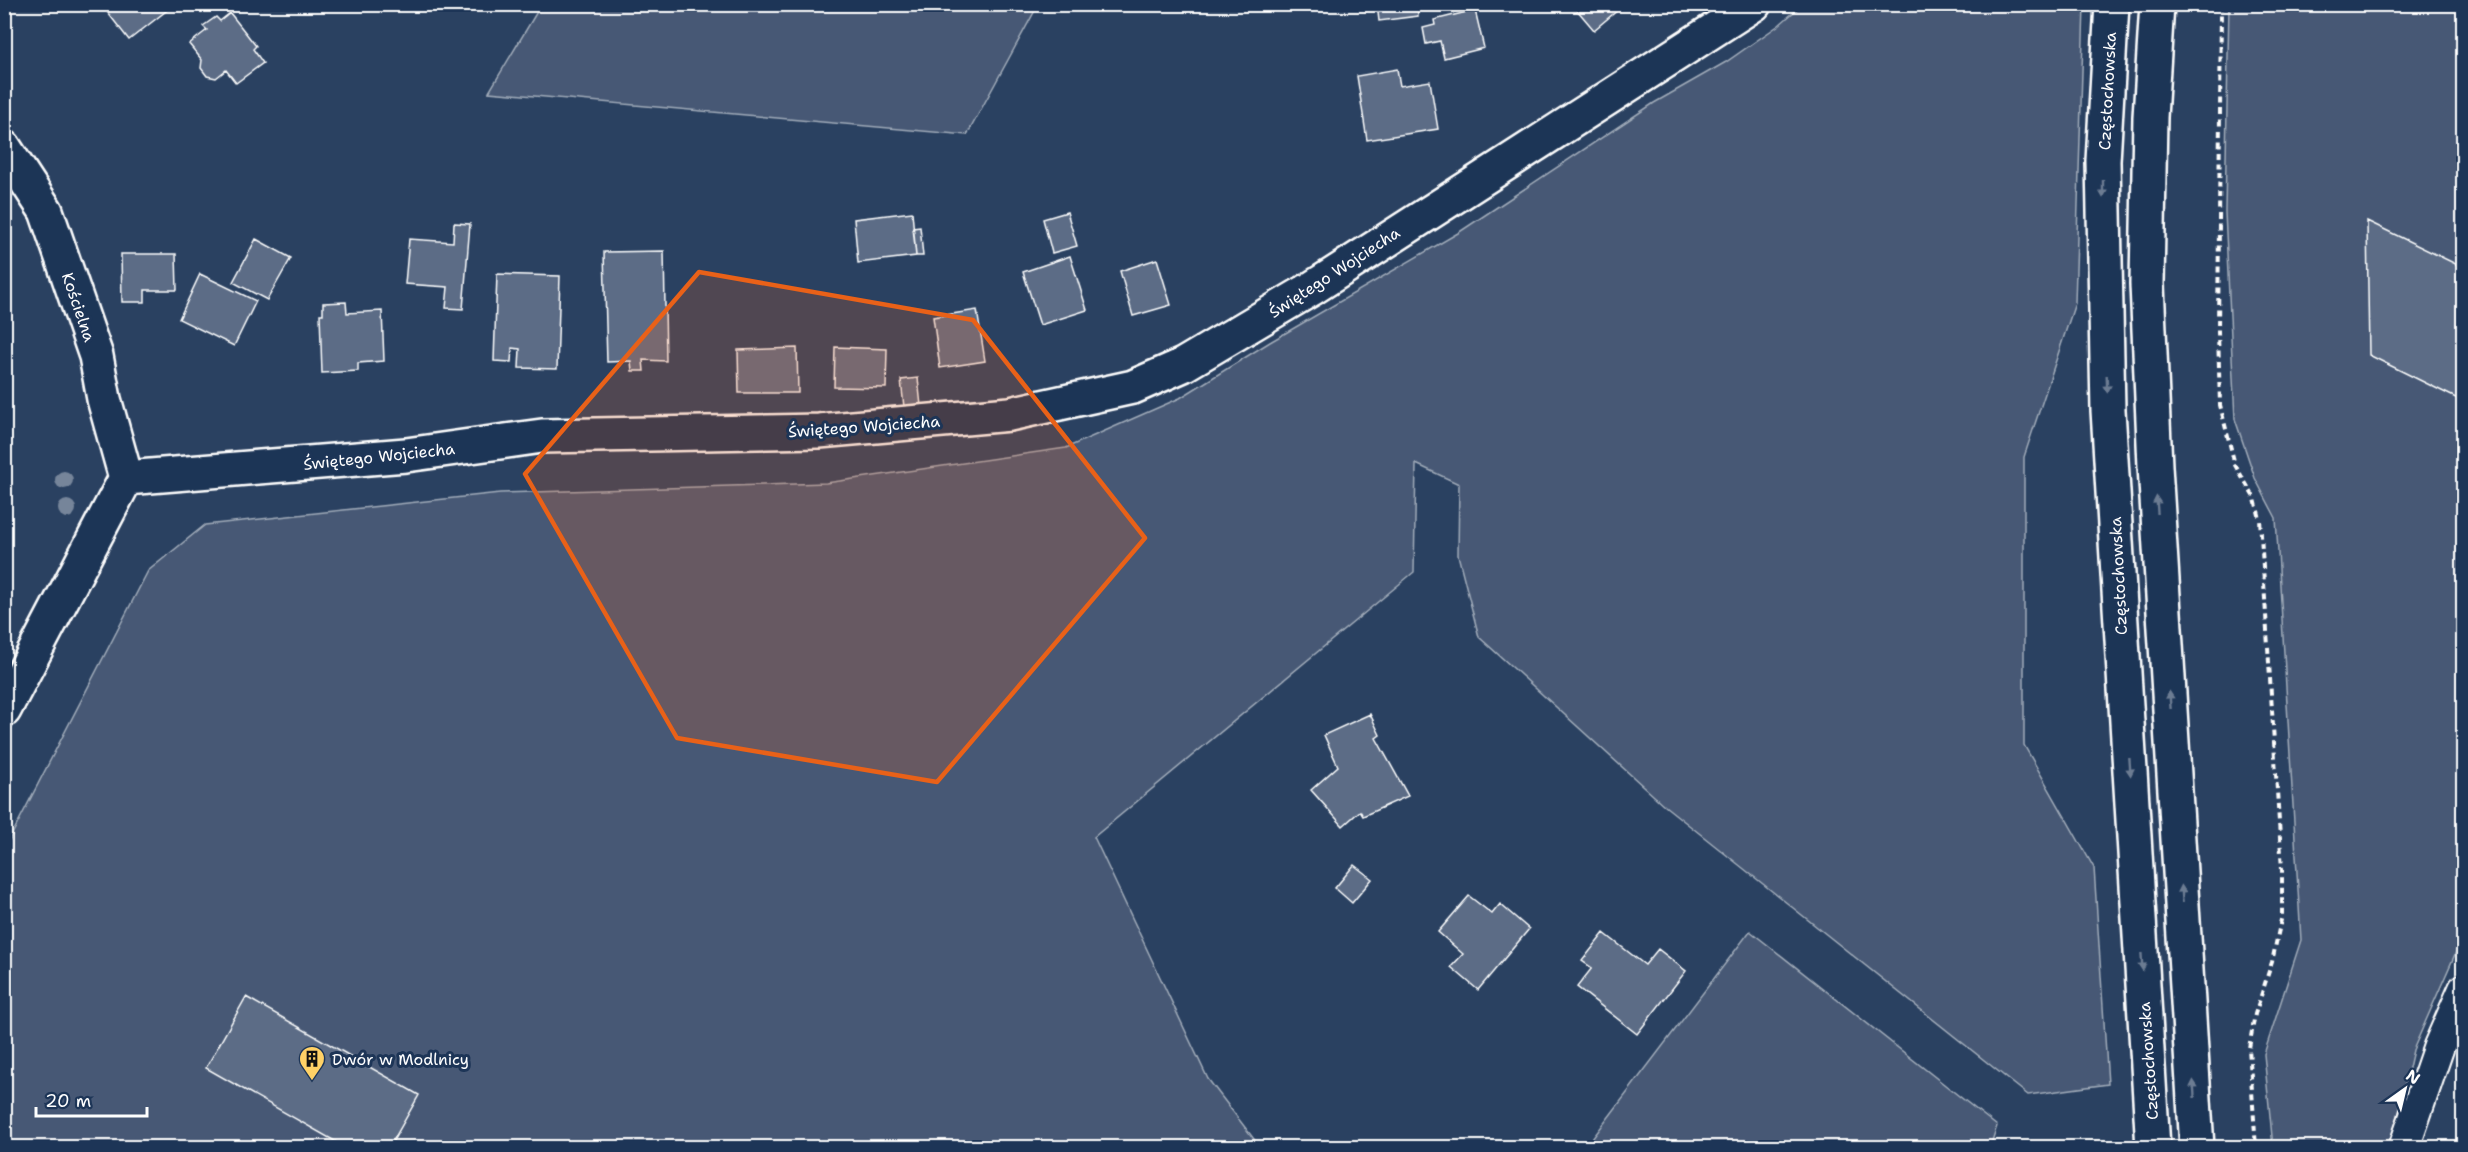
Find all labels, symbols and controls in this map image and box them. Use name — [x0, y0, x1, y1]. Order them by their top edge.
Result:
street label: Częstochowska — [2094, 31, 2121, 151]
one-way arrow — [2098, 179, 2108, 198]
street label: Świętego Wojciecha — [1265, 222, 1404, 323]
street label: Kościelna — [57, 270, 100, 345]
one-way arrow — [2102, 374, 2111, 393]
street label: Świętego Wojciecha — [787, 411, 941, 442]
street label: Świętego Wojciecha — [302, 438, 456, 475]
one-way arrow — [2153, 496, 2162, 515]
street label: Częstochowska — [2105, 516, 2132, 636]
one-way arrow — [2165, 690, 2174, 709]
one-way arrow — [2125, 757, 2134, 776]
one-way arrow — [2177, 885, 2186, 904]
one-way arrow — [2137, 952, 2146, 971]
street label: Częstochowska — [2134, 1001, 2163, 1121]
building icon: Dwór w Modlnicy — [297, 1044, 327, 1082]
place label: Dwór w Modlnicy — [332, 1049, 469, 1070]
north arrow — [2375, 1059, 2435, 1119]
text: N — [2402, 1065, 2424, 1089]
scale bar — [36, 1080, 147, 1118]
one-way arrow — [2189, 1080, 2198, 1099]
text: 20 m — [45, 1089, 91, 1113]

